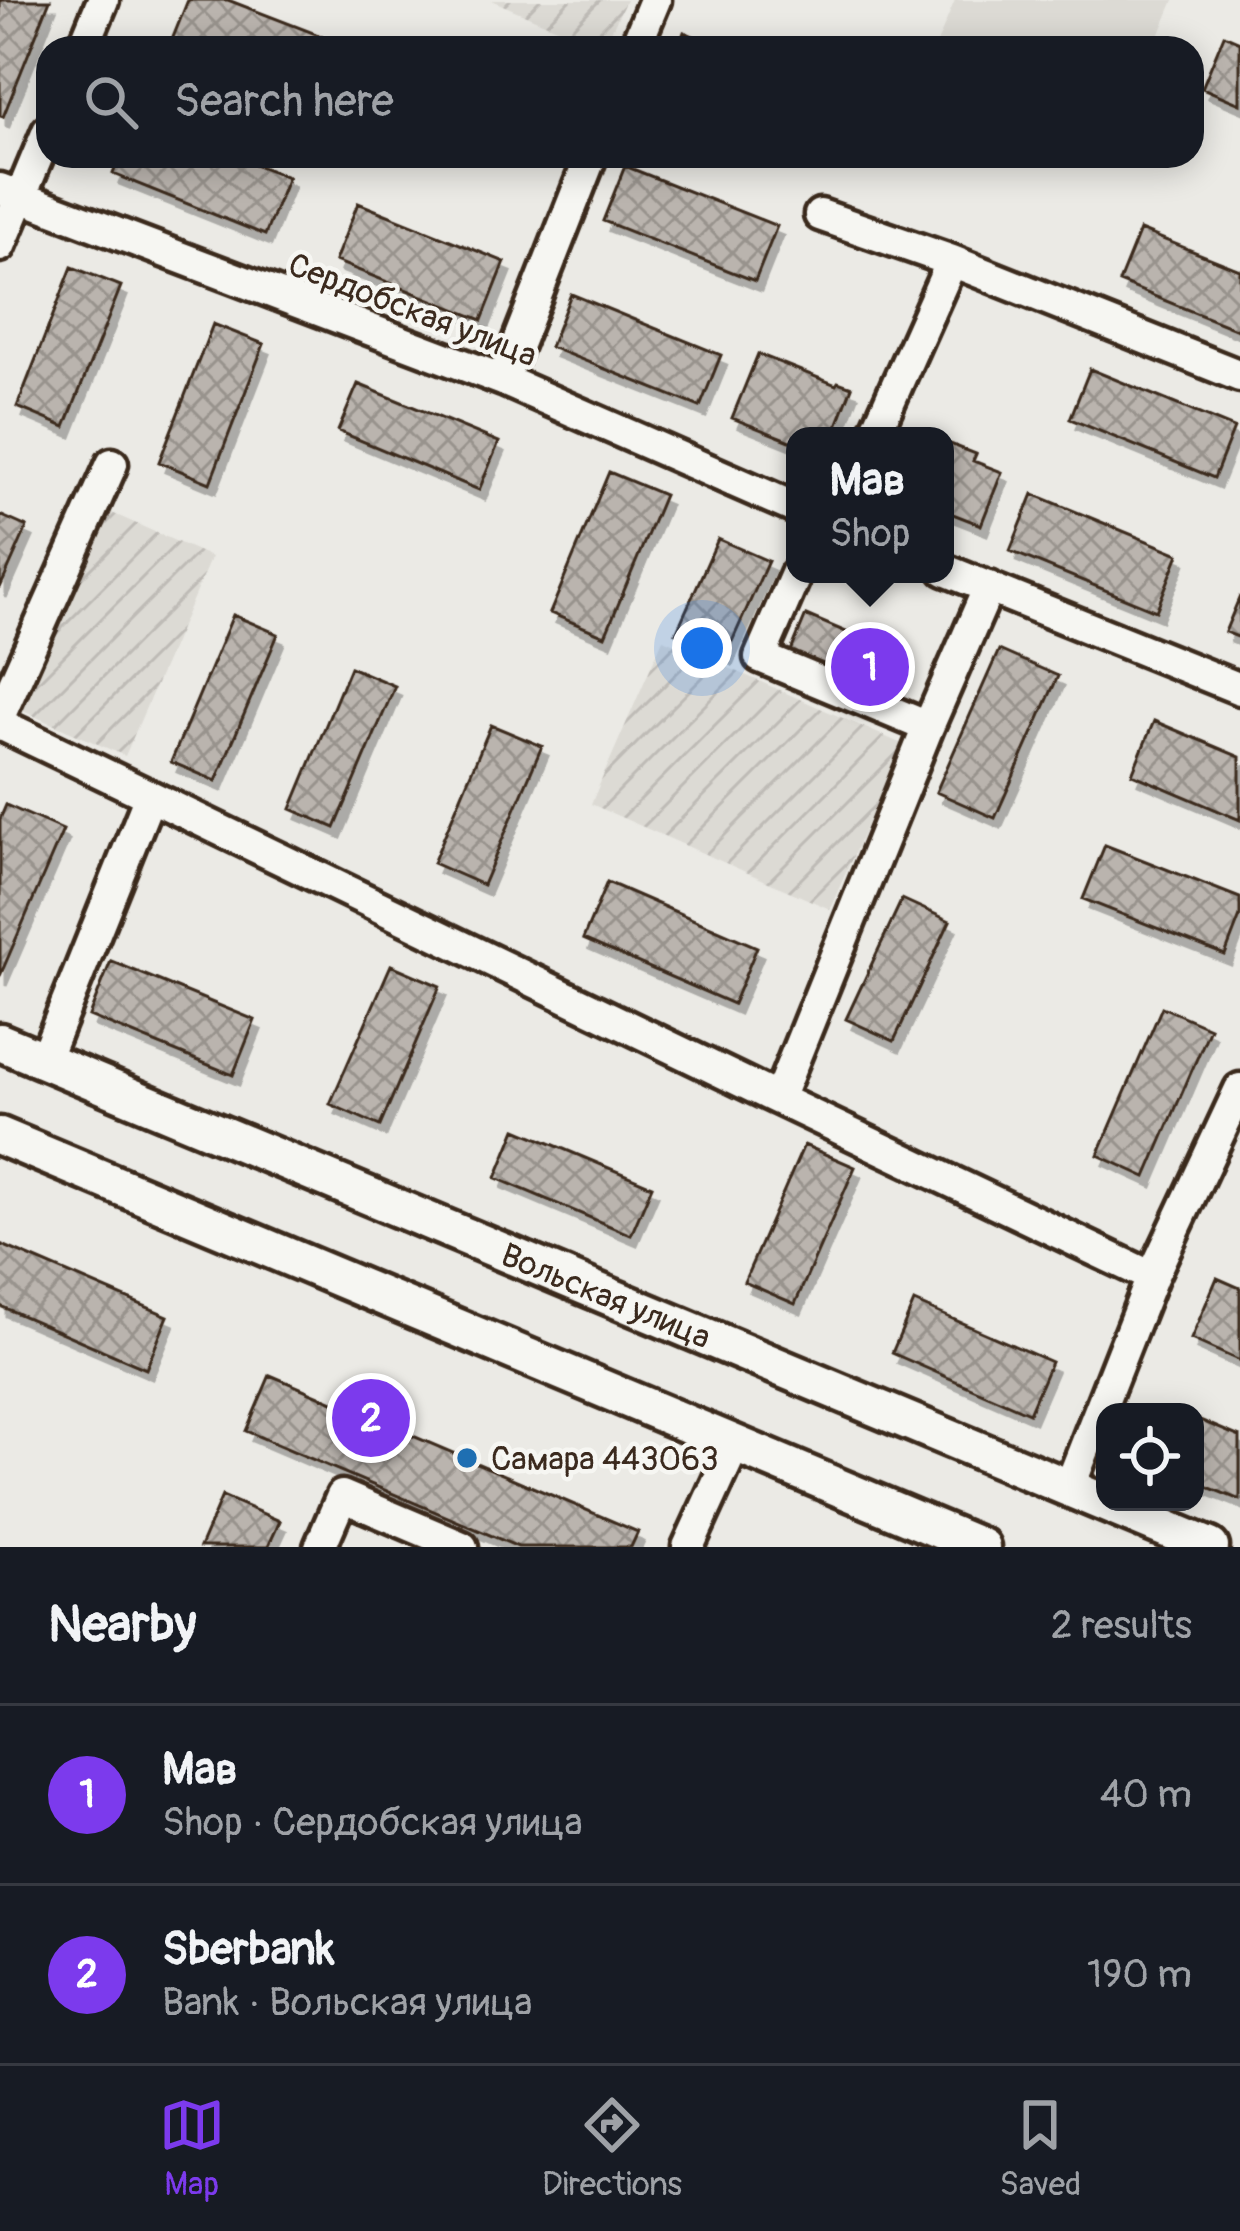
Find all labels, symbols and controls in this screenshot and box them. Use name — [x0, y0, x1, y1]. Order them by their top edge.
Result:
search box — [36, 36, 1204, 168]
icon: search — [78, 69, 144, 135]
text: Search here — [174, 74, 394, 130]
street label: Сердобская улица — [283, 244, 542, 377]
popup — [786, 427, 954, 583]
text: Мав — [830, 453, 905, 509]
text: Shop — [830, 509, 910, 558]
your location — [672, 618, 732, 678]
pin: 1 — [831, 622, 909, 712]
street label: Вольская улица — [495, 1235, 717, 1358]
pin: 2 — [332, 1373, 410, 1463]
map controls — [1096, 1403, 1204, 1511]
button: locate — [1096, 1403, 1204, 1511]
place label: Самара 443063 — [491, 1439, 719, 1480]
marker: Самара 443063 — [454, 1445, 480, 1471]
text: Nearby — [48, 1593, 196, 1657]
text: 2 results — [1051, 1601, 1192, 1650]
text: Мав — [162, 1742, 237, 1798]
text: 1 — [79, 1770, 95, 1819]
text: 40 m — [1100, 1770, 1192, 1819]
text: Shop · Сердобская улица — [162, 1798, 583, 1847]
text: Sberbank — [162, 1922, 335, 1978]
text: 2 — [76, 1950, 98, 1999]
text: 190 m — [1087, 1950, 1192, 1999]
text: Bank · Вольская улица — [162, 1978, 532, 2027]
tab: Map — [159, 2092, 225, 2205]
tab: Directions — [542, 2092, 682, 2205]
tab: Saved — [999, 2092, 1081, 2205]

